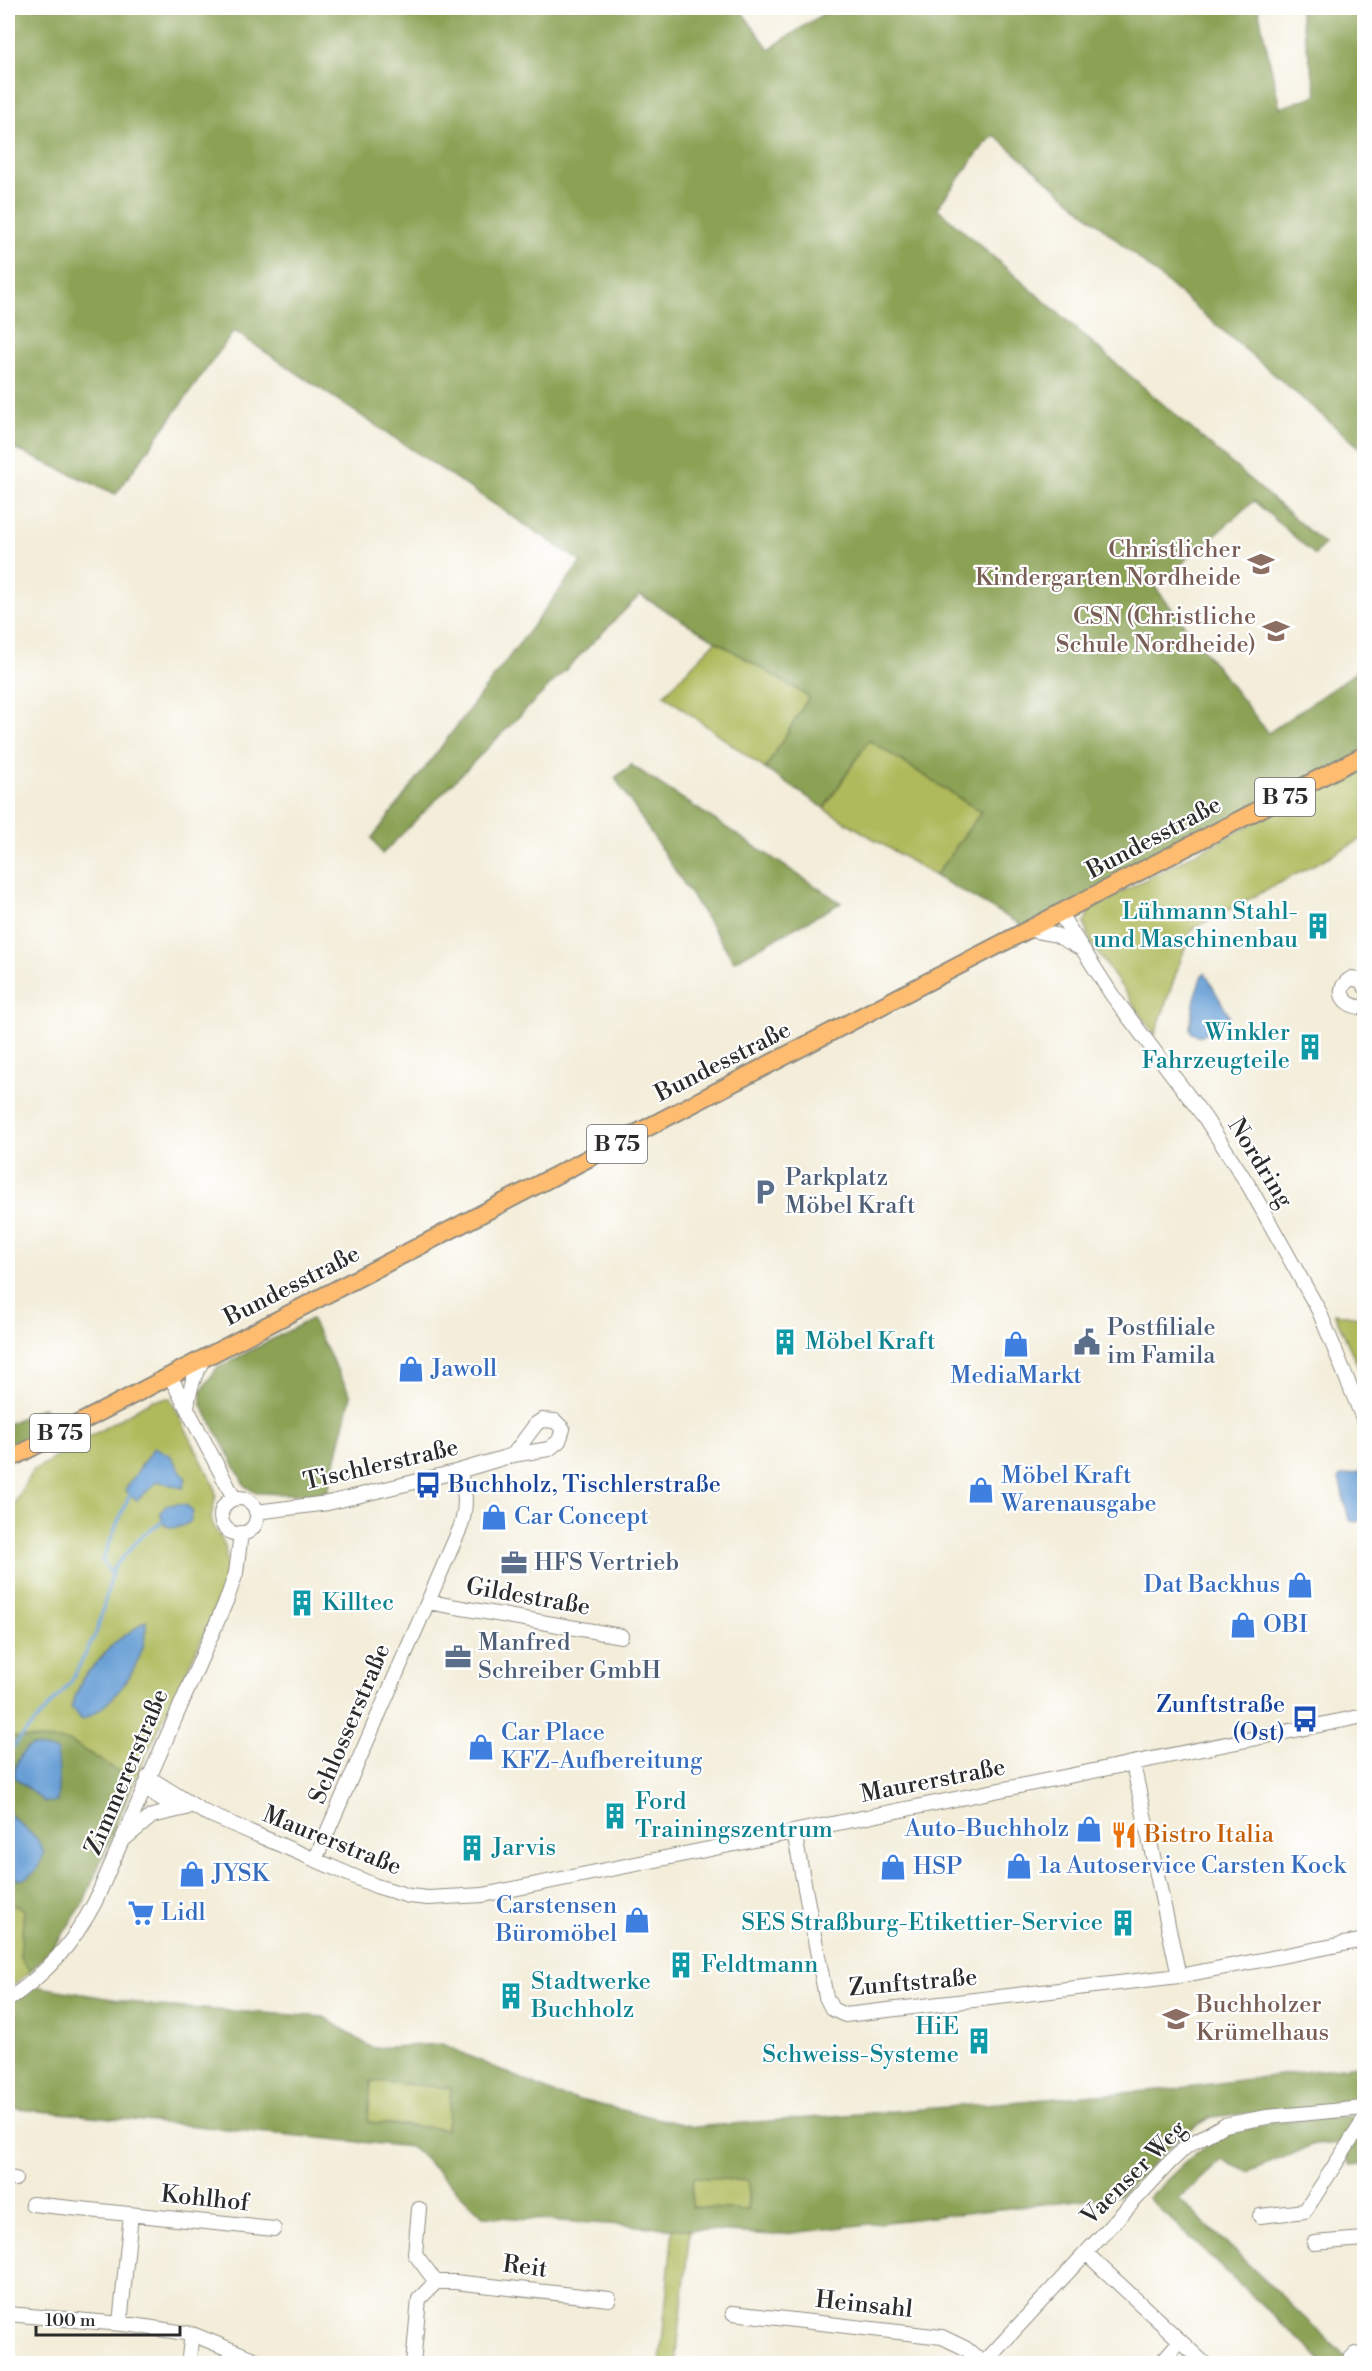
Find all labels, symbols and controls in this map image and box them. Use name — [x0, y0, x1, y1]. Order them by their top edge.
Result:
place label: Christlicher Kindergarten Nordheide — [975, 535, 1241, 593]
school or university icon: Christlicher Kindergarten Nordheide — [1246, 549, 1276, 579]
place label: CSN (Christliche Schule Nordheide) — [1056, 602, 1256, 660]
school or university icon: CSN (Christliche Schule Nordheide) — [1261, 616, 1291, 646]
road number: B 75 — [1255, 778, 1315, 816]
street label: Bundesstraße — [1081, 790, 1227, 887]
place label: Lühmann Stahl- und Maschinenbau — [1093, 897, 1298, 955]
building icon: Lühmann Stahl- und Maschinenbau — [1303, 911, 1333, 941]
street label: Bundesstraße — [649, 1015, 796, 1109]
place label: Winkler Fahrzeugteile — [1142, 1018, 1290, 1076]
building icon: Winkler Fahrzeugteile — [1295, 1032, 1325, 1062]
street label: Nordring — [1221, 1112, 1300, 1214]
road number: B 75 — [587, 1125, 647, 1163]
place label: Parkplatz Möbel Kraft — [785, 1163, 916, 1221]
parking icon: Parkplatz Möbel Kraft — [750, 1177, 780, 1207]
street label: Bundesstraße — [218, 1239, 365, 1333]
place label: Postfiliale im Famila — [1107, 1313, 1216, 1371]
building icon: Möbel Kraft — [770, 1327, 800, 1357]
place label: Möbel Kraft — [805, 1327, 936, 1357]
public building icon: Postfiliale im Famila — [1072, 1327, 1102, 1357]
shop icon: MediaMarkt — [1001, 1329, 1031, 1359]
shop icon: Jawoll — [396, 1354, 426, 1384]
place label: Jawoll — [430, 1354, 497, 1384]
place label: MediaMarkt — [950, 1361, 1082, 1391]
road number: B 75 — [30, 1414, 90, 1452]
street label: Tischlerstraße — [301, 1433, 461, 1497]
place label: Möbel Kraft Warenausgabe — [1000, 1461, 1157, 1519]
bus stop icon: Buchholz, Tischlerstraße — [413, 1470, 443, 1500]
place label: Buchholz, Tischlerstraße — [447, 1470, 721, 1500]
shop icon: Möbel Kraft Warenausgabe — [966, 1475, 996, 1505]
shop icon: Car Concept — [479, 1502, 509, 1532]
place label: Car Concept — [514, 1502, 649, 1532]
office icon: HFS Vertrieb — [499, 1548, 529, 1578]
place label: HFS Vertrieb — [534, 1548, 679, 1578]
place label: Dat Backhus — [1144, 1570, 1280, 1600]
shop icon: Dat Backhus — [1285, 1570, 1315, 1600]
street label: Gildestraße — [464, 1571, 592, 1623]
building icon: Killtec — [287, 1588, 317, 1618]
place label: Killtec — [322, 1588, 394, 1618]
shop icon: OBI — [1228, 1610, 1258, 1640]
place label: OBI — [1263, 1610, 1308, 1640]
place label: Manfred Schreiber GmbH — [478, 1628, 661, 1686]
street label: Schlosserstraße — [303, 1639, 397, 1809]
office icon: Manfred Schreiber GmbH — [443, 1642, 473, 1672]
street label: Zimmererstraße — [78, 1684, 176, 1860]
place label: Zunftstraße (Ost) — [1156, 1690, 1285, 1748]
bus stop icon: Zunftstraße (Ost) — [1290, 1704, 1320, 1734]
place label: Car Place KFZ-Aufbereitung — [501, 1718, 703, 1776]
shop icon: Car Place KFZ-Aufbereitung — [466, 1732, 496, 1762]
street label: Maurerstraße — [858, 1752, 1008, 1810]
place label: Ford Trainingszentrum — [635, 1787, 833, 1845]
street label: Maurerstraße — [258, 1800, 406, 1882]
building icon: Ford Trainingszentrum — [600, 1801, 630, 1831]
place label: Auto-Buchholz — [904, 1814, 1069, 1844]
shop icon: Auto-Buchholz — [1074, 1814, 1104, 1844]
restaurant icon: Bistro Italia — [1109, 1820, 1139, 1850]
place label: Bistro Italia — [1143, 1820, 1275, 1850]
building icon: Jarvis — [457, 1833, 487, 1863]
place label: Jarvis — [491, 1833, 556, 1863]
shop icon: 1a Autoservice Carsten Kock — [1004, 1851, 1034, 1881]
place label: 1a Autoservice Carsten Kock — [1039, 1851, 1347, 1881]
shop icon: HSP — [878, 1852, 908, 1882]
place label: HSP — [913, 1852, 962, 1882]
shop icon: JYSK — [177, 1859, 207, 1889]
place label: JYSK — [211, 1859, 271, 1889]
place label: Carstensen Büromöbel — [494, 1891, 617, 1949]
supermarket icon: Lidl — [126, 1898, 156, 1928]
place label: Lidl — [161, 1898, 206, 1928]
shop icon: Carstensen Büromöbel — [622, 1905, 652, 1935]
place label: SES Straßburg-Etikettier-Service — [741, 1908, 1103, 1938]
building icon: SES Straßburg-Etikettier-Service — [1108, 1908, 1138, 1938]
building icon: Feldtmann — [666, 1950, 696, 1980]
place label: Feldtmann — [701, 1950, 818, 1980]
street label: Zunftstraße — [848, 1962, 978, 2004]
place label: Stadtwerke Buchholz — [530, 1967, 651, 2025]
building icon: Stadtwerke Buchholz — [496, 1981, 526, 2011]
place label: Buchholzer Krümelhaus — [1195, 1990, 1329, 2048]
school or university icon: Buchholzer Krümelhaus — [1161, 2004, 1191, 2034]
place label: HiE Schweiss-Systeme — [762, 2012, 959, 2070]
building icon: HiE Schweiss-Systeme — [964, 2026, 994, 2056]
street label: Vaenser Weg — [1074, 2114, 1193, 2233]
street label: Kohlhof — [160, 2179, 252, 2219]
street label: Reit — [501, 2249, 549, 2285]
street label: Heinsahl — [814, 2285, 914, 2325]
scale bar — [36, 2299, 180, 2337]
text: 100 m — [45, 2309, 96, 2332]

